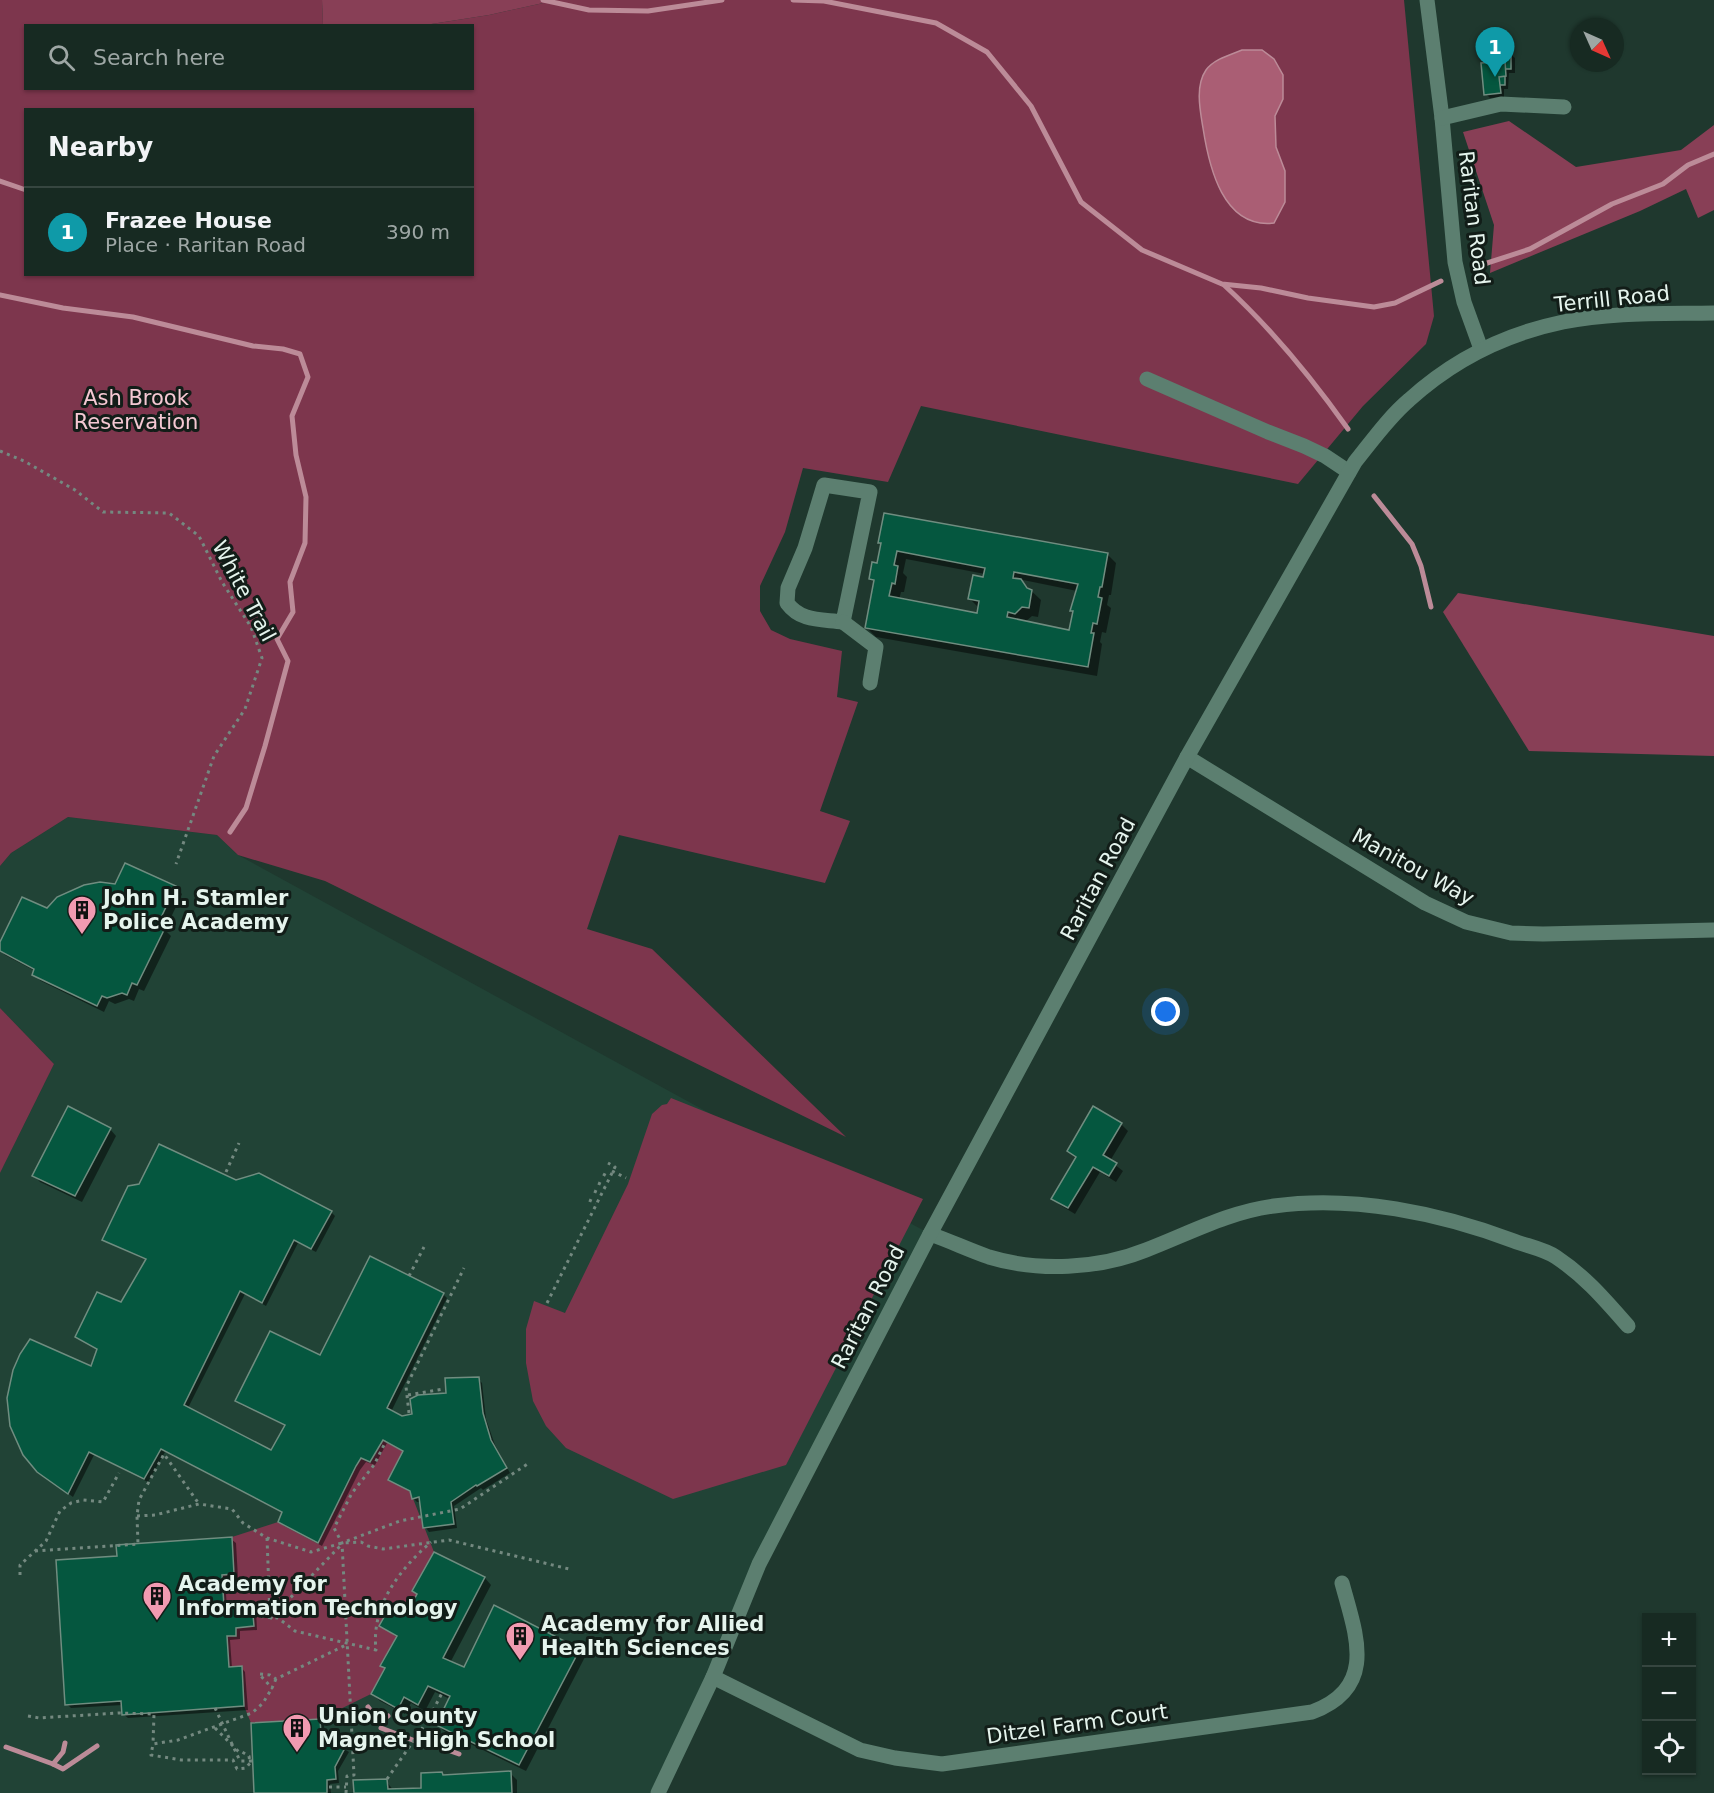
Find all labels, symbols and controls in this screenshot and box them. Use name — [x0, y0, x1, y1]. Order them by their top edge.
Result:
north arrow — [1570, 18, 1624, 72]
search box — [24, 24, 474, 90]
pin: 1 — [1476, 28, 1514, 77]
icon: search — [45, 41, 78, 74]
text: Search here — [93, 45, 225, 70]
text: Nearby — [48, 132, 153, 162]
street label: Raritan Road — [1454, 149, 1494, 287]
text: Frazee House — [105, 208, 272, 233]
text: 1 — [61, 220, 74, 244]
text: 390 m — [386, 220, 450, 244]
text: Place · Raritan Road — [105, 233, 306, 257]
street label: Terrill Road — [1552, 281, 1671, 317]
park label: Ash Brook Reservation — [74, 386, 198, 434]
street label: White Trail — [207, 537, 281, 645]
street label: Raritan Road — [1056, 814, 1140, 944]
street label: Manitou Way — [1348, 824, 1478, 910]
place label: John H. Stamler Police Academy — [101, 886, 289, 934]
building icon: John H. Stamler Police Academy — [66, 894, 98, 936]
your location — [1151, 997, 1180, 1026]
street label: Raritan Road — [827, 1241, 909, 1373]
place label: Academy for Information Technology — [178, 1572, 458, 1620]
building icon: Academy for Information Technology — [141, 1580, 173, 1622]
place label: Academy for Allied Health Sciences — [541, 1612, 764, 1660]
map controls — [1642, 1613, 1696, 1775]
button: + — [1642, 1613, 1696, 1667]
building icon: Academy for Allied Health Sciences — [504, 1620, 536, 1662]
button: − — [1642, 1667, 1696, 1721]
street label: Ditzel Farm Court — [985, 1699, 1169, 1749]
place label: Union County Magnet High School — [318, 1704, 555, 1752]
building icon: Union County Magnet High School — [281, 1712, 313, 1754]
button: locate — [1642, 1721, 1696, 1775]

